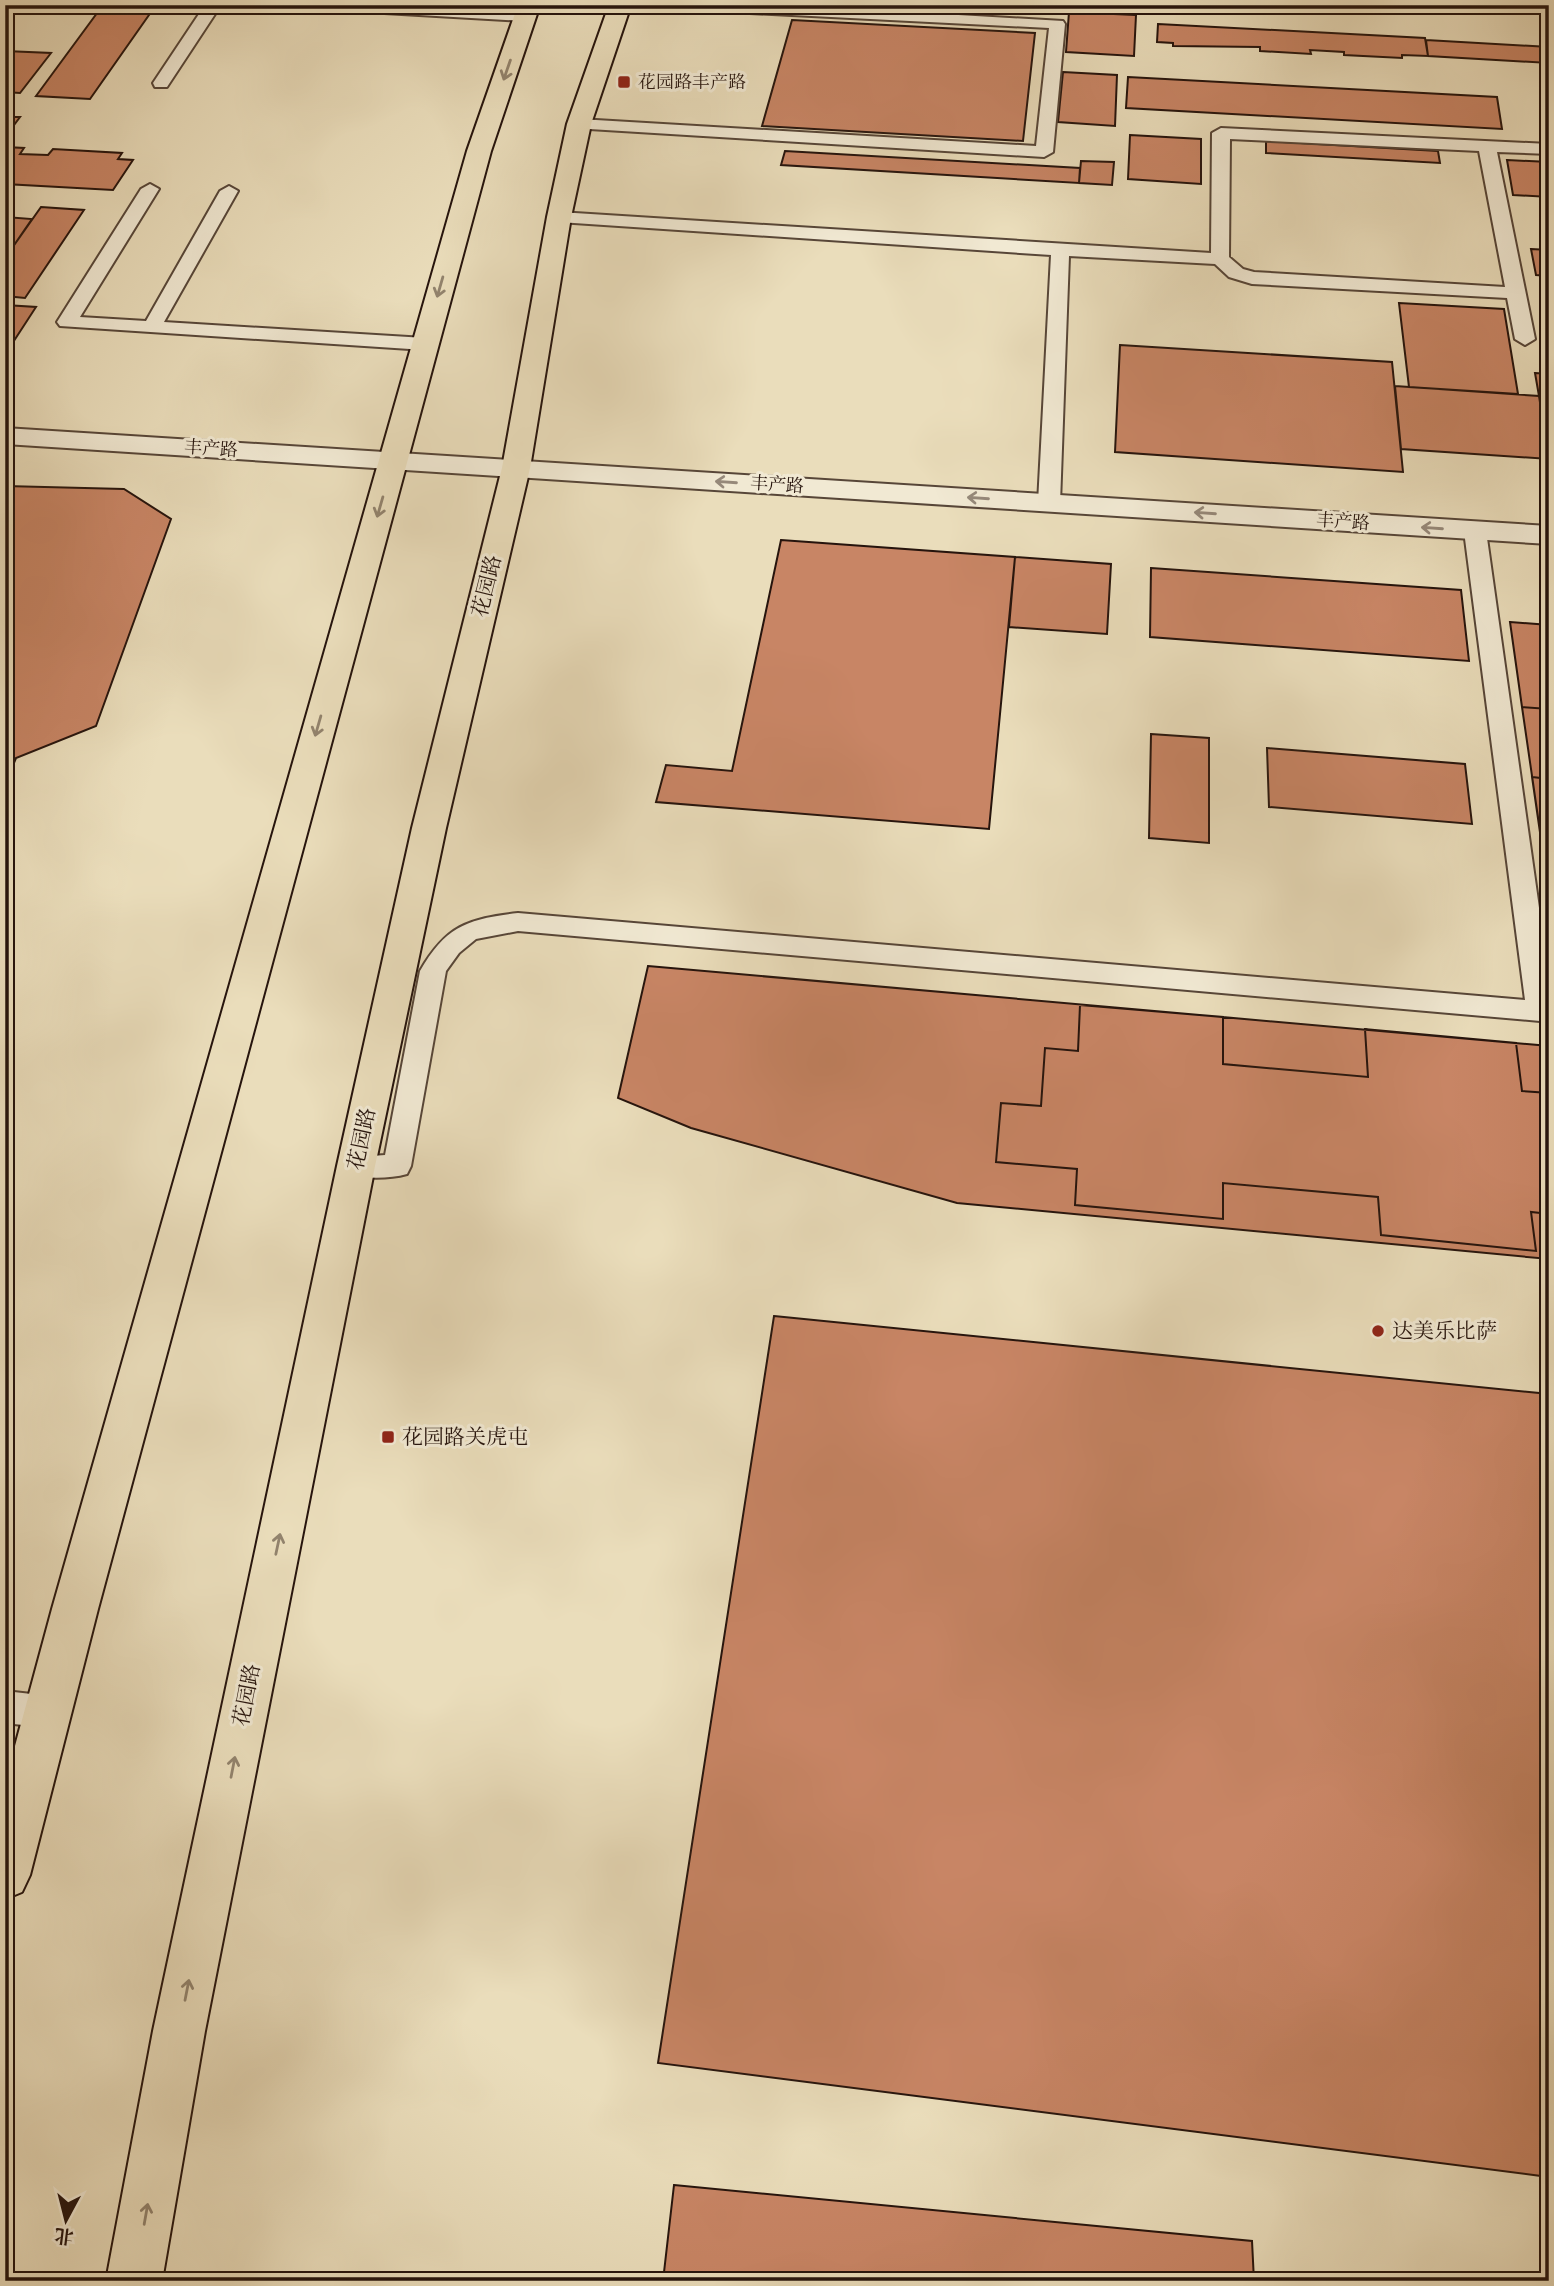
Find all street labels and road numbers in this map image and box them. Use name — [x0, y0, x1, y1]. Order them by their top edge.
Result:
street label: 丰产路 — [183, 435, 239, 463]
street label: 丰产路 — [749, 471, 805, 499]
street label: 丰产路 — [1315, 508, 1371, 536]
street label: 花园路 — [465, 552, 509, 620]
street label: 花园路 — [341, 1105, 383, 1173]
street label: 花园路 — [227, 1661, 267, 1729]

